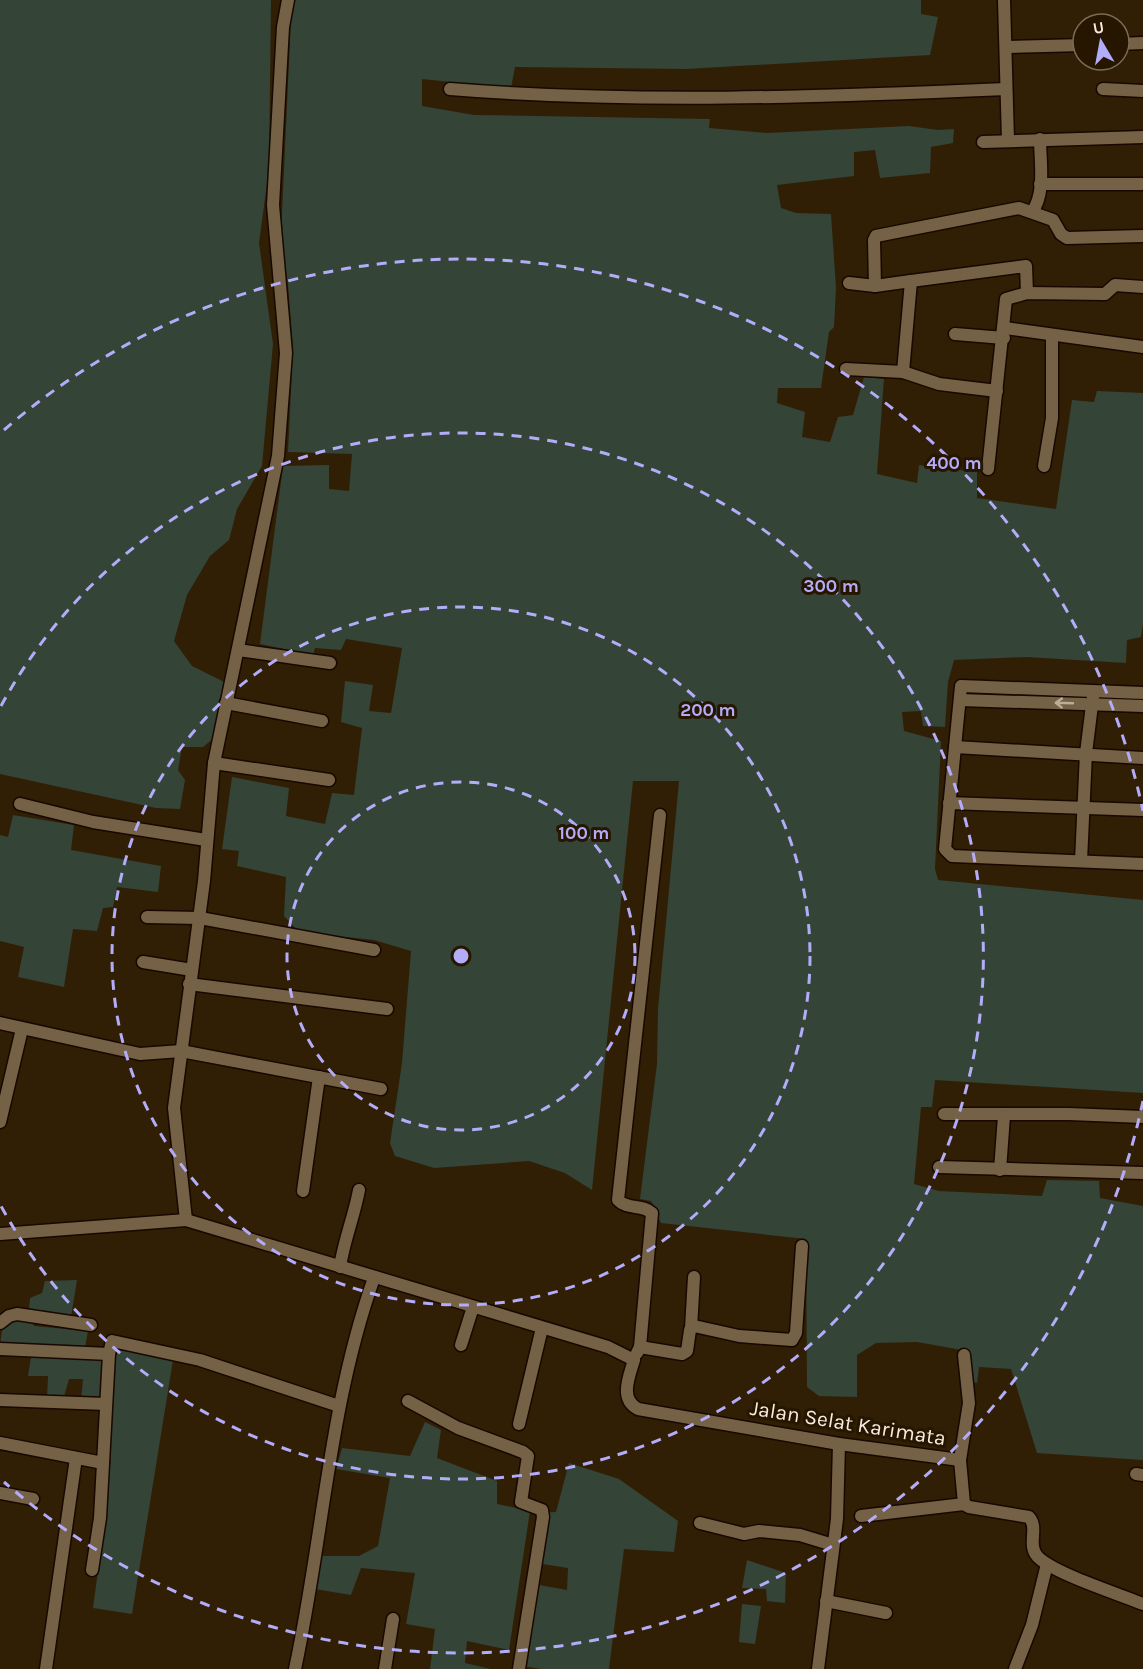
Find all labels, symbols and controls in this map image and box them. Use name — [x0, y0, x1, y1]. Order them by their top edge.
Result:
north arrow — [1071, 12, 1131, 72]
text: U — [1091, 17, 1106, 38]
text: 400 m — [926, 452, 982, 474]
text: 300 m — [803, 575, 859, 597]
one-way arrow — [1054, 697, 1074, 709]
text: 200 m — [680, 699, 736, 721]
text: 100 m — [559, 822, 609, 844]
centre of rings — [451, 946, 471, 966]
street label: Jalan Selat Karimata — [748, 1396, 948, 1450]

